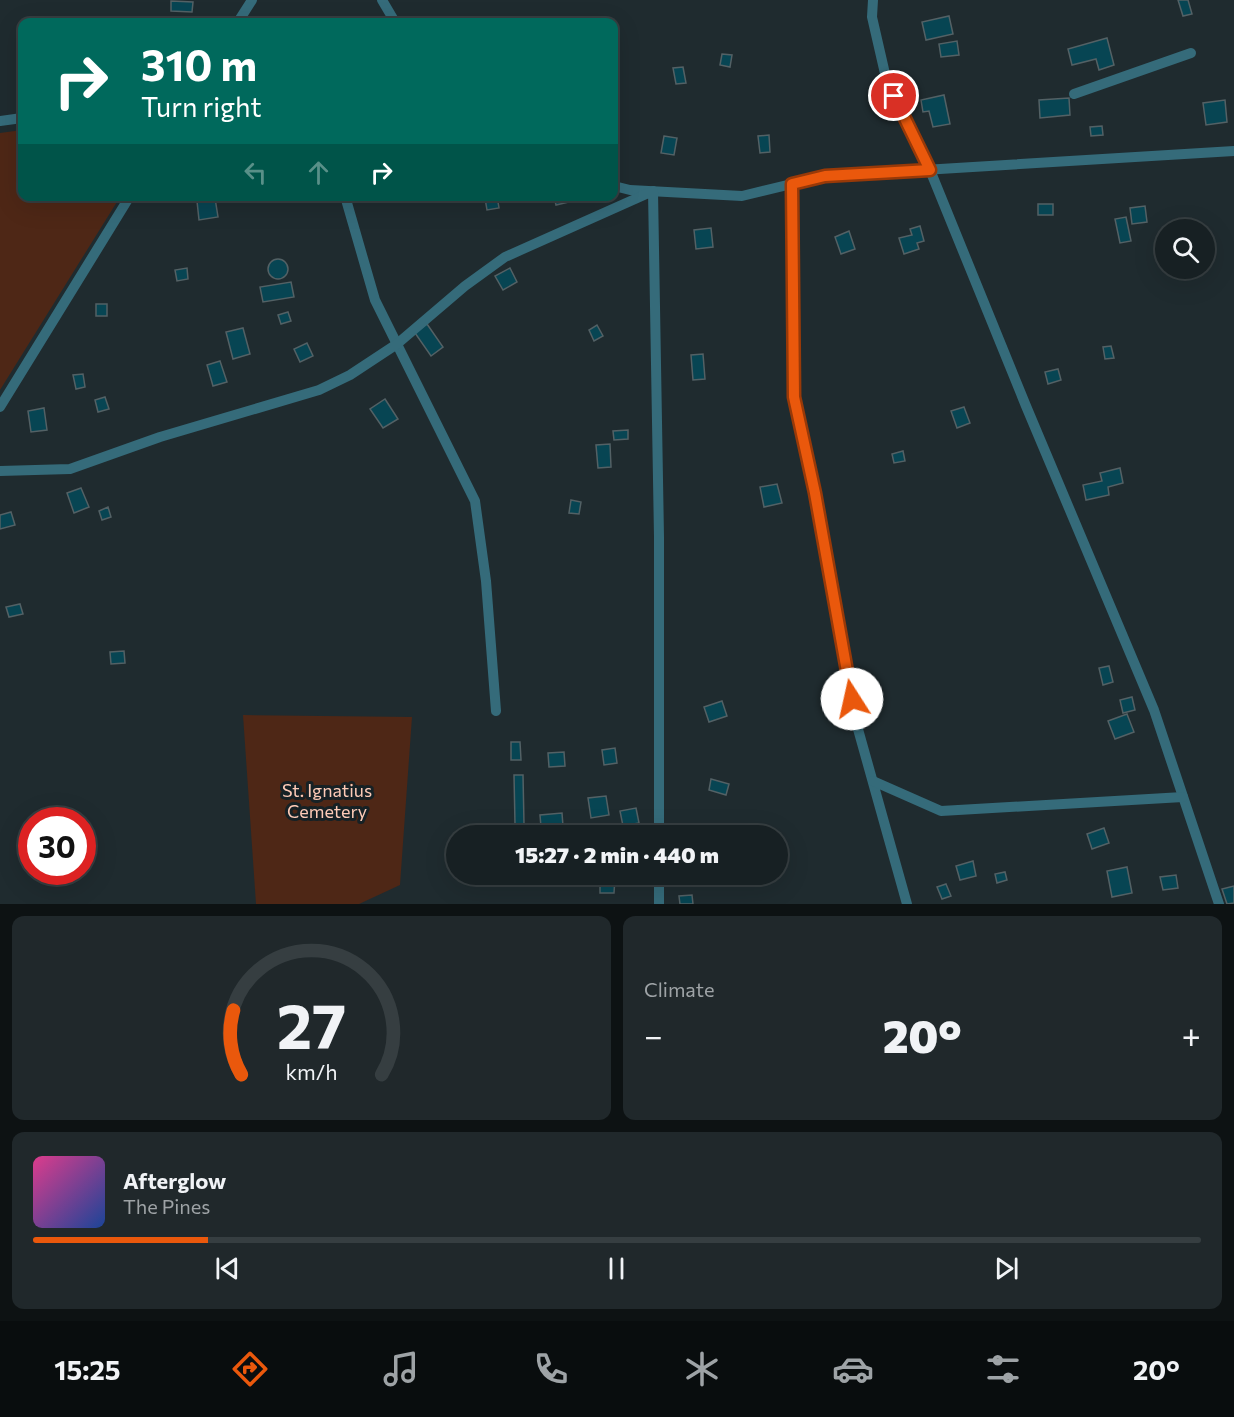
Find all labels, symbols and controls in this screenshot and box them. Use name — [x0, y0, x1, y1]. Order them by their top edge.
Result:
text: 310 m — [141, 38, 257, 90]
icon: right — [42, 42, 120, 120]
pin — [868, 70, 919, 121]
icon: arrive — [877, 79, 910, 112]
text: Turn right — [141, 90, 261, 123]
icon: left — [239, 156, 272, 189]
icon: ahead — [302, 156, 335, 189]
icon: right — [365, 156, 398, 189]
map controls — [1155, 219, 1215, 279]
button: search — [1155, 219, 1215, 279]
position arrow — [820, 667, 884, 731]
park label: St. Ignatius Cemetery — [282, 779, 372, 822]
speed limit sign: 30 — [18, 807, 96, 885]
text: 15:27 · 2 min · 440 m — [515, 841, 719, 868]
text: Climate — [644, 977, 714, 1001]
text: 27 — [277, 986, 346, 1062]
text: 20° — [883, 1007, 962, 1062]
text: − — [644, 1014, 663, 1055]
text: + — [1182, 1014, 1201, 1055]
text: km/h — [285, 1058, 338, 1084]
text: Afterglow — [123, 1167, 226, 1194]
text: The Pines — [123, 1194, 210, 1218]
icon: previous — [211, 1252, 244, 1285]
icon: pause — [600, 1252, 633, 1285]
icon: next — [990, 1252, 1023, 1285]
icon: directions — [229, 1348, 271, 1390]
icon: music — [380, 1348, 422, 1390]
icon: phone — [530, 1348, 572, 1390]
icon: climate — [681, 1348, 723, 1390]
icon: car — [832, 1348, 874, 1390]
icon: filters — [982, 1348, 1024, 1390]
text: 15:25 — [54, 1353, 121, 1386]
text: 20° — [1133, 1353, 1180, 1386]

